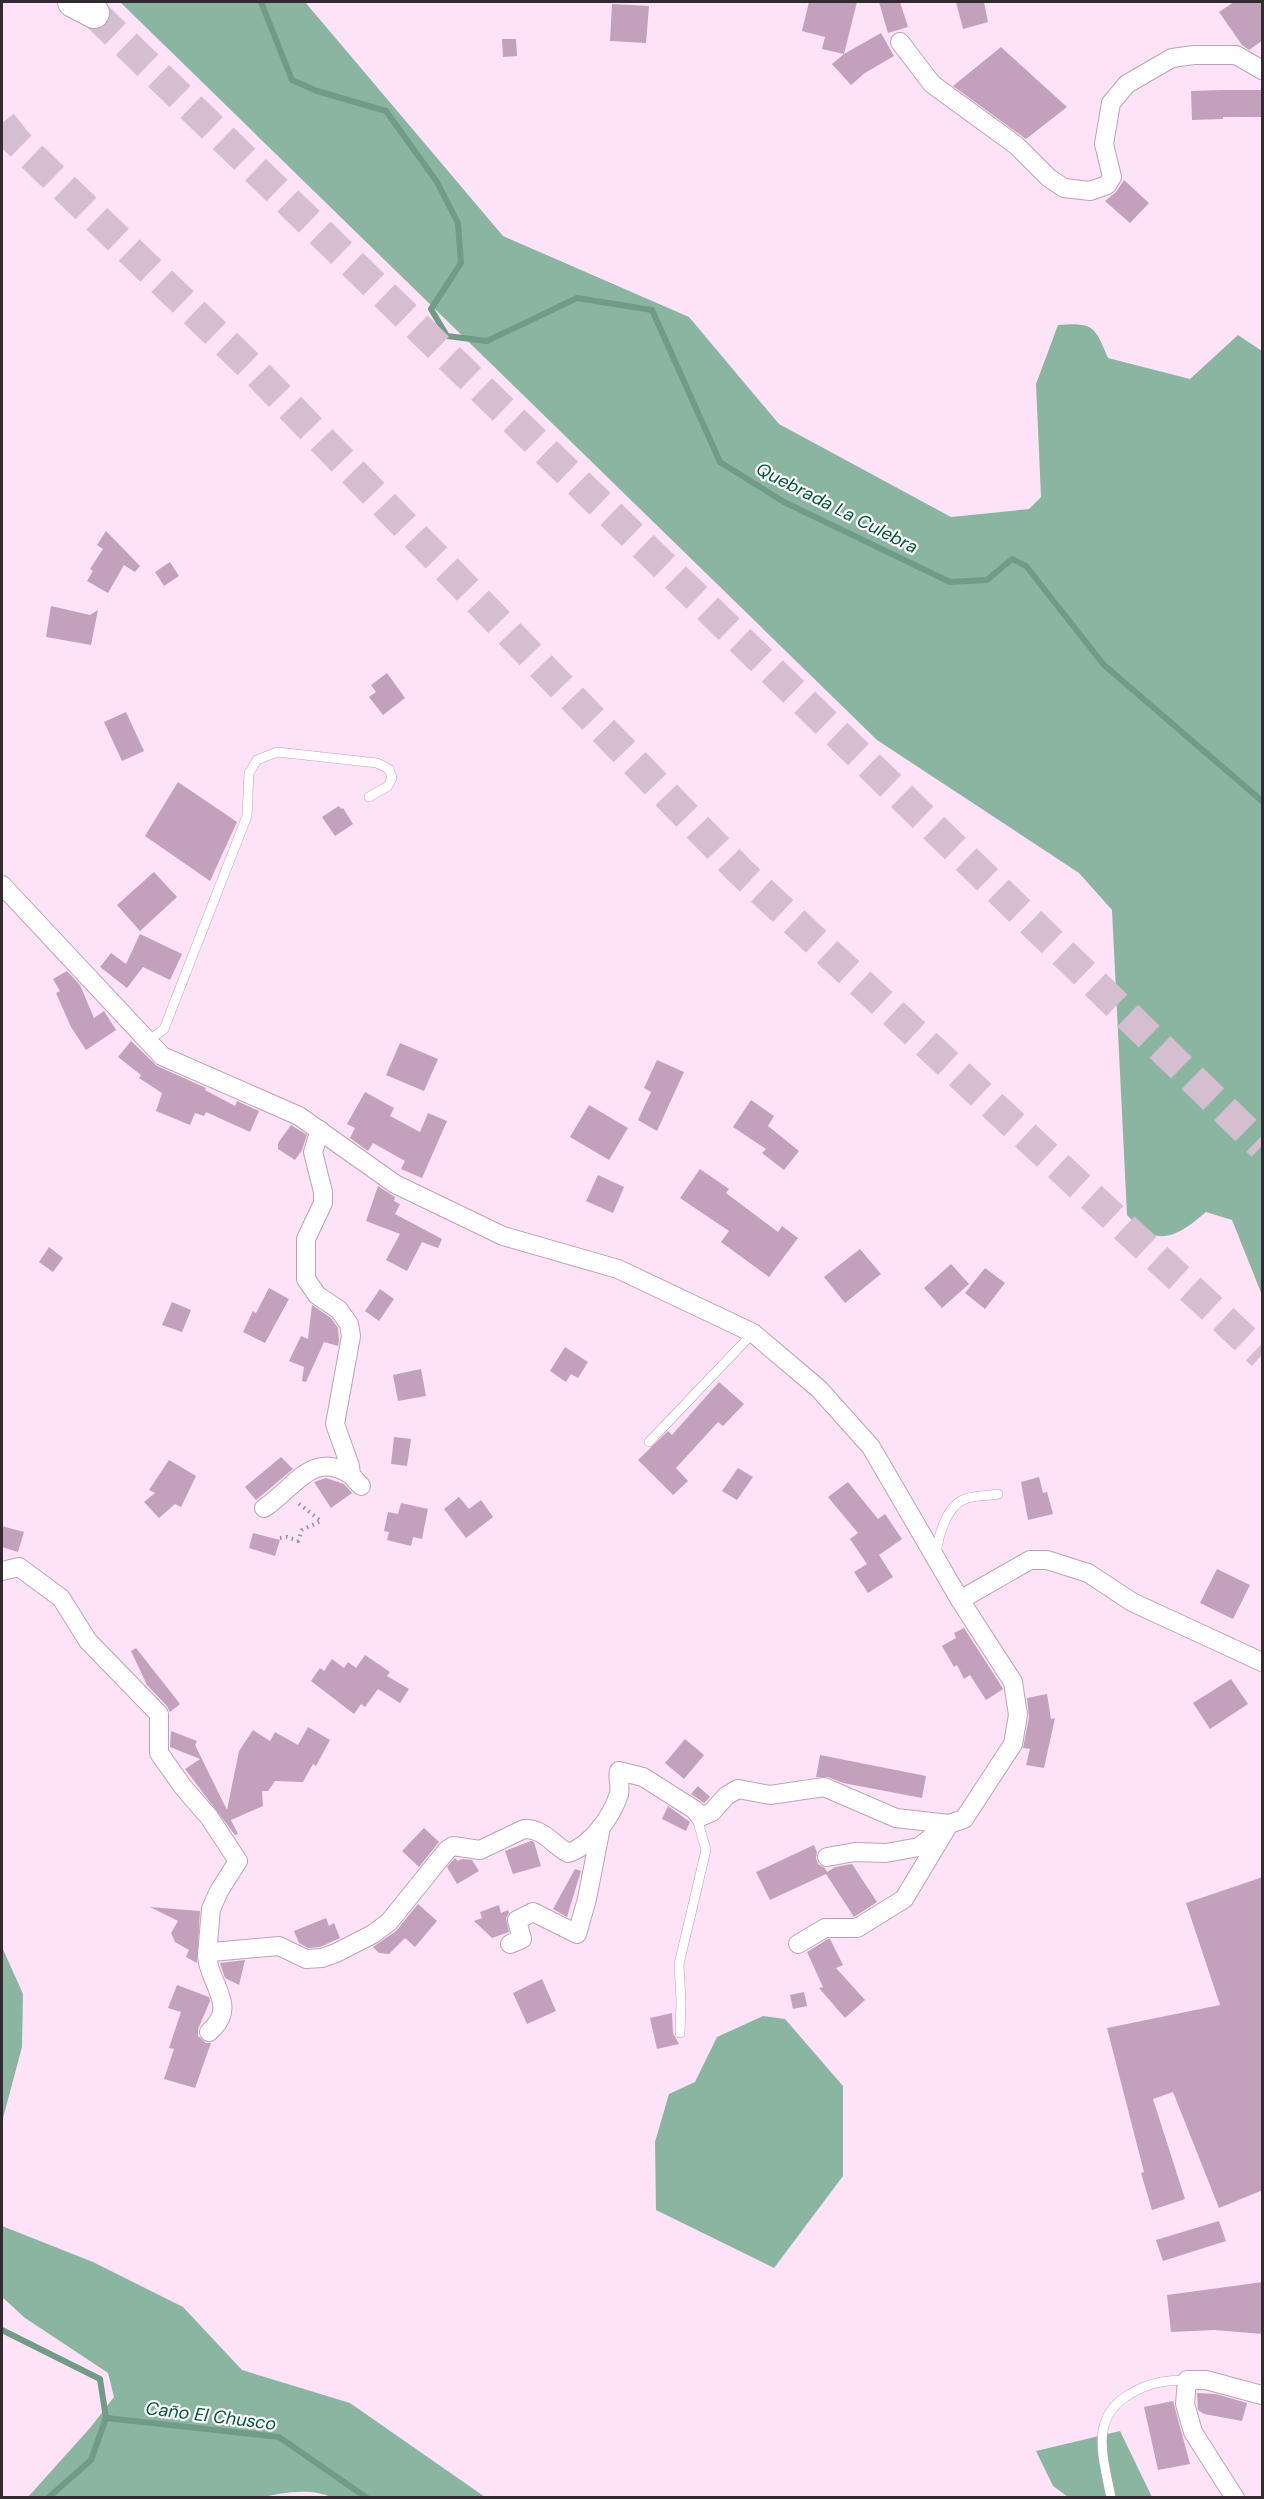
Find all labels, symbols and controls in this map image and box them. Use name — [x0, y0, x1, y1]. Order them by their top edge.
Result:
water label: Quebrada La Culebra — [752, 457, 922, 559]
water label: Caño El Chusco — [144, 2396, 278, 2436]

